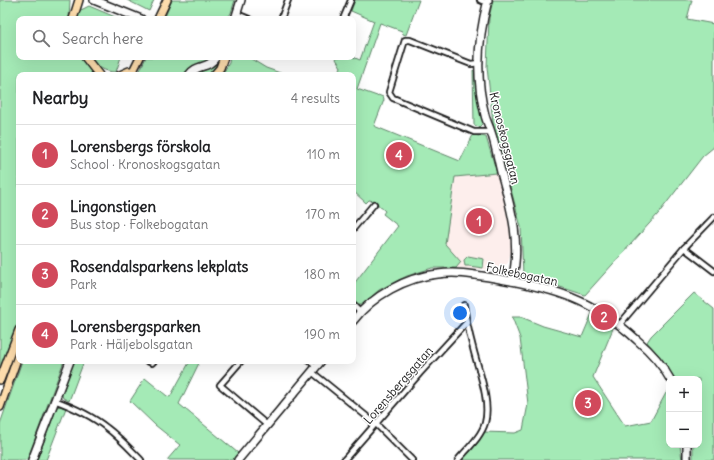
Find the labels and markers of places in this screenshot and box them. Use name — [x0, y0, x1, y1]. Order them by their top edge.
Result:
pin: 4 — [386, 140, 412, 170]
pin: 1 — [466, 206, 492, 236]
pin: 2 — [591, 302, 617, 332]
pin: 3 — [575, 388, 601, 418]

